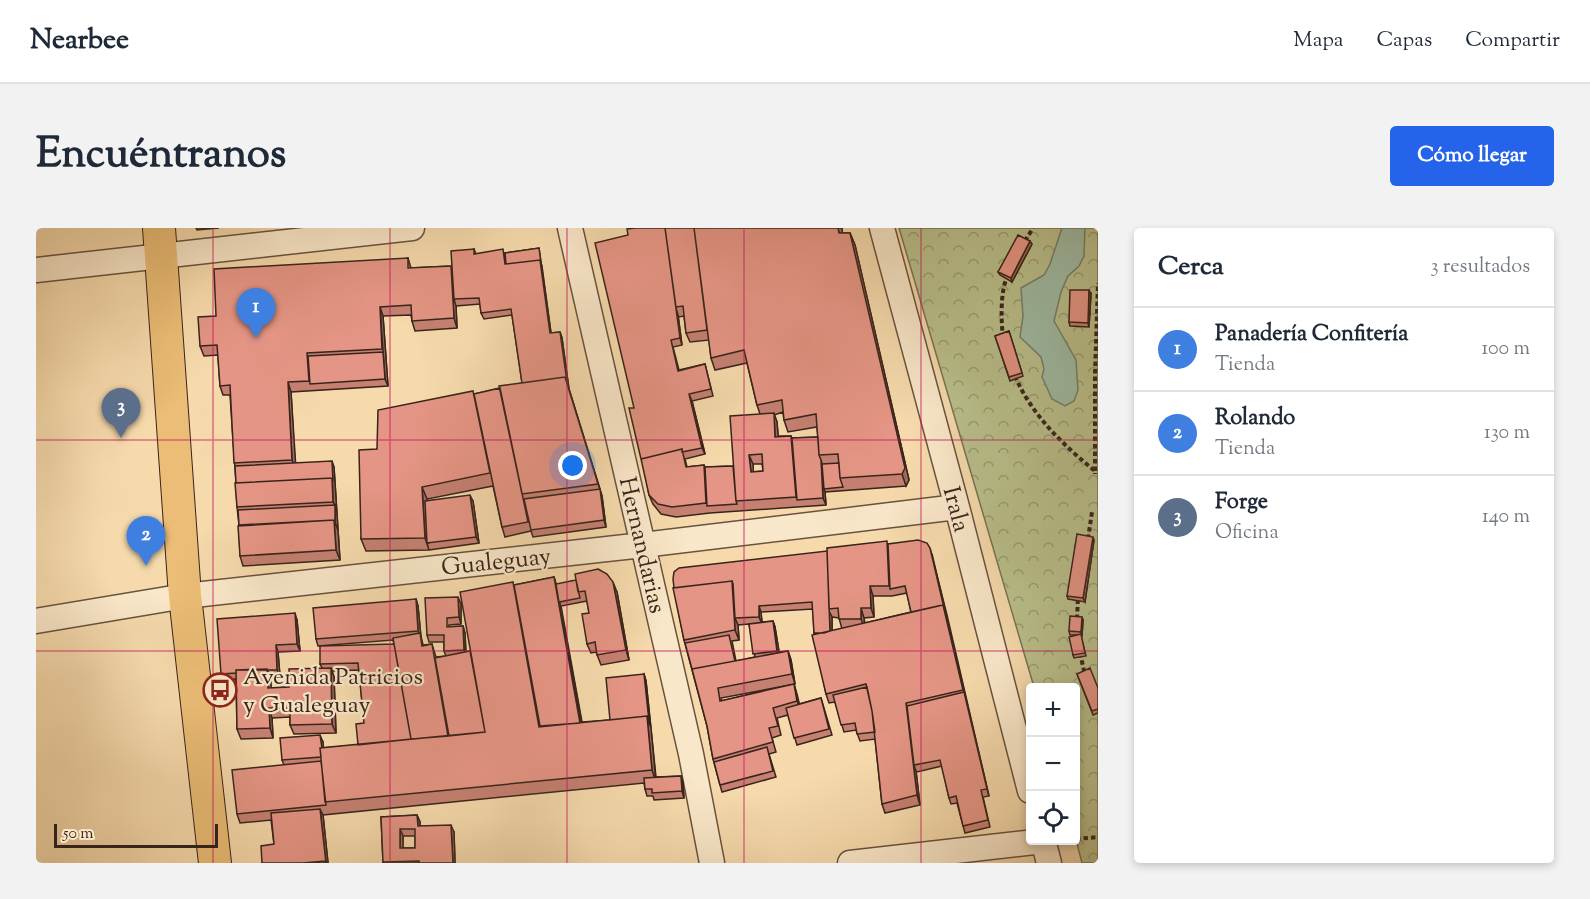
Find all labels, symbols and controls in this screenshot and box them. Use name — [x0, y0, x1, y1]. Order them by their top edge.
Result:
text: Nearbee — [30, 21, 129, 61]
text: Mapa — [1293, 26, 1343, 56]
text: Capas — [1376, 26, 1432, 56]
text: Compartir — [1465, 26, 1560, 56]
text: Encuéntranos — [36, 126, 286, 186]
button: Cómo llegar — [1390, 126, 1554, 186]
text: Cerca — [1158, 249, 1224, 286]
text: 3 resultados — [1430, 253, 1530, 282]
pin: 1 — [236, 288, 276, 338]
text: Panadería Confitería — [1215, 319, 1408, 351]
text: 1 — [1174, 335, 1181, 364]
text: 100 m — [1481, 335, 1530, 364]
text: Tienda — [1215, 351, 1275, 380]
pin: 3 — [102, 388, 140, 438]
text: Rolando — [1215, 403, 1295, 435]
text: 2 — [1173, 419, 1182, 448]
text: 130 m — [1484, 419, 1530, 448]
text: Tienda — [1215, 435, 1275, 464]
your location — [558, 451, 587, 480]
street label: Hernandarias — [609, 474, 673, 617]
street label: Irala — [933, 483, 977, 536]
text: Forge — [1215, 487, 1268, 519]
text: 3 — [1173, 503, 1182, 532]
text: 140 m — [1482, 503, 1530, 532]
pin: 2 — [126, 516, 166, 566]
text: Oficina — [1215, 519, 1279, 548]
street label: Gualeguay — [440, 540, 553, 586]
place label: Avenida Patricios y Gualeguay — [243, 661, 423, 723]
bus stop icon: Avenida Patricios y Gualeguay — [202, 672, 238, 708]
map controls — [1026, 683, 1080, 845]
button: + — [1026, 683, 1080, 737]
button: − — [1026, 737, 1080, 791]
button: locate — [1026, 791, 1080, 845]
scale bar — [54, 821, 218, 848]
text: 50 m — [63, 823, 94, 846]

